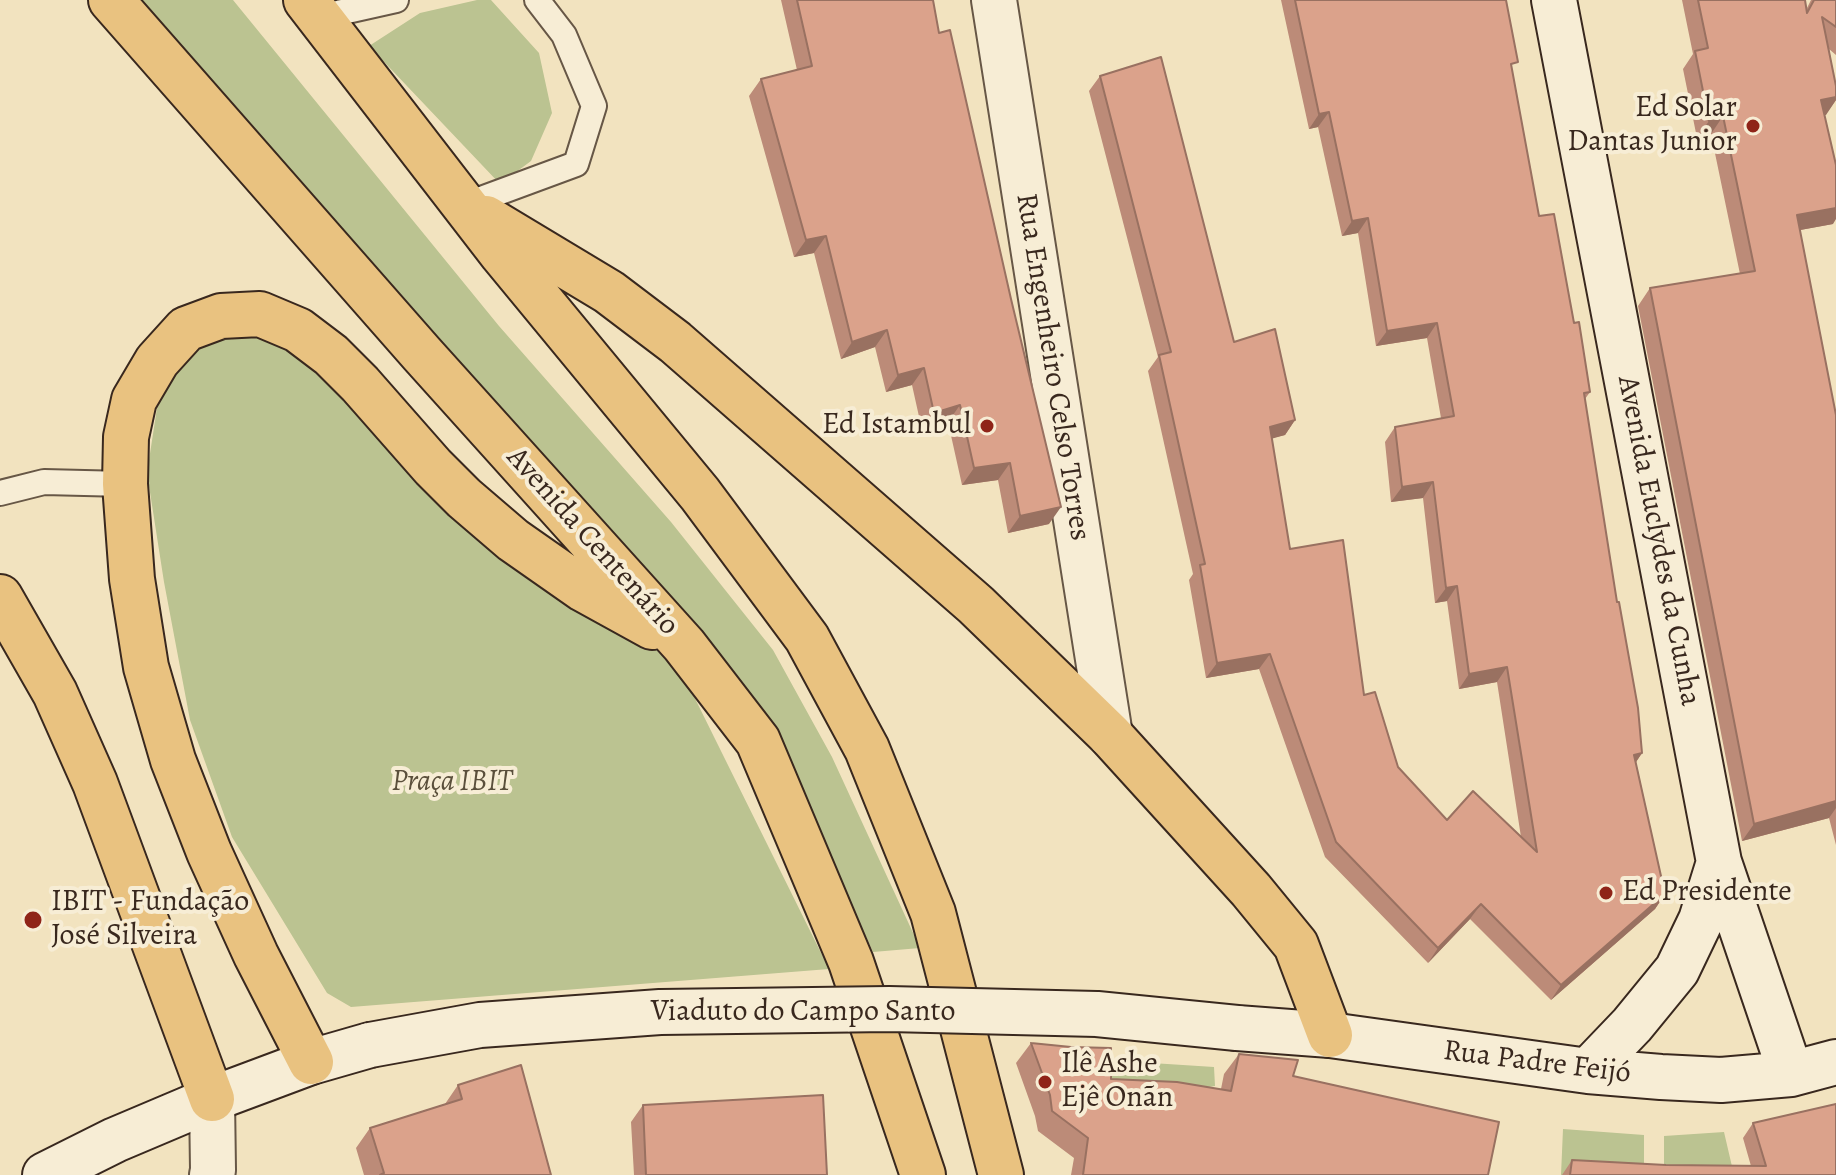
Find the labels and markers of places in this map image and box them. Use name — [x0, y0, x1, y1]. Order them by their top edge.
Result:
place label: Ed Solar Dantas Junior — [1567, 91, 1737, 162]
marker: Ed Solar Dantas Junior — [1744, 117, 1762, 135]
place label: Ed Istambul — [822, 408, 971, 444]
marker: Ed Istambul — [978, 417, 996, 435]
place label: Ed Presidente — [1622, 875, 1792, 911]
marker: Ed Presidente — [1597, 884, 1615, 902]
place label: IBIT - Fundação José Silveira — [51, 885, 249, 956]
marker: IBIT - Fundação José Silveira — [22, 909, 44, 931]
place label: Ilê Ashe Ejê Onãn — [1061, 1047, 1173, 1118]
marker: Ilê Ashe Ejê Onãn — [1036, 1073, 1054, 1091]

